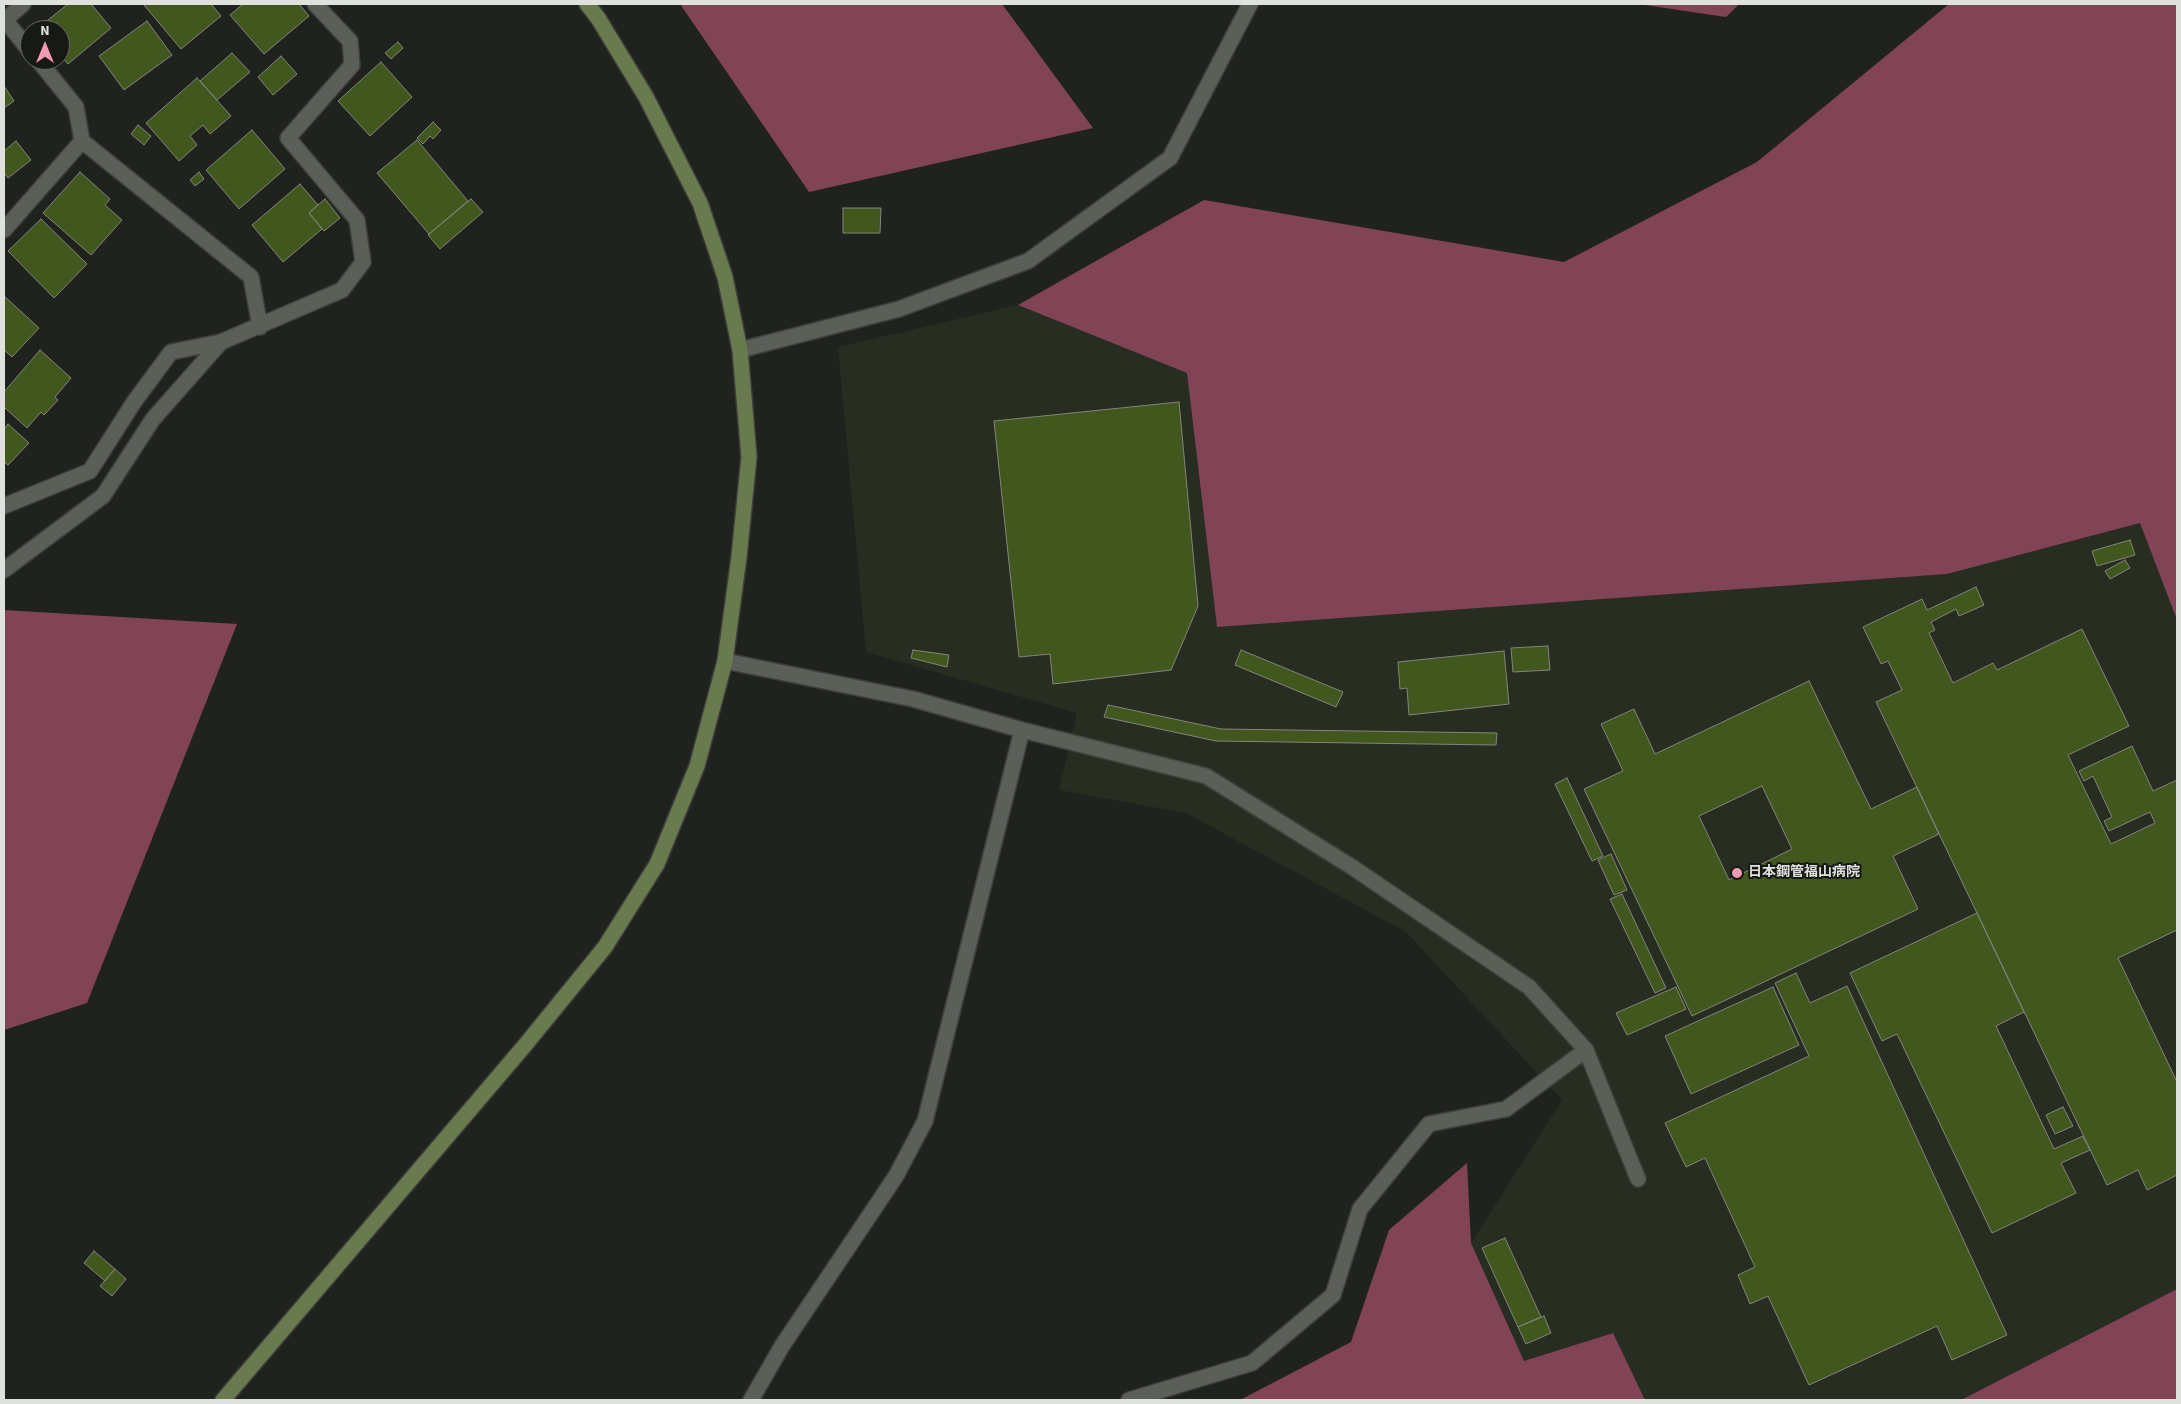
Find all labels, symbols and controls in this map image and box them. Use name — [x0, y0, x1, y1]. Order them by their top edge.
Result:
north arrow — [20, 20, 70, 70]
text: N — [40, 21, 50, 41]
place label: 日本鋼管福山病院 — [1748, 865, 1860, 881]
marker: 日本鋼管福山病院 — [1730, 866, 1744, 880]

